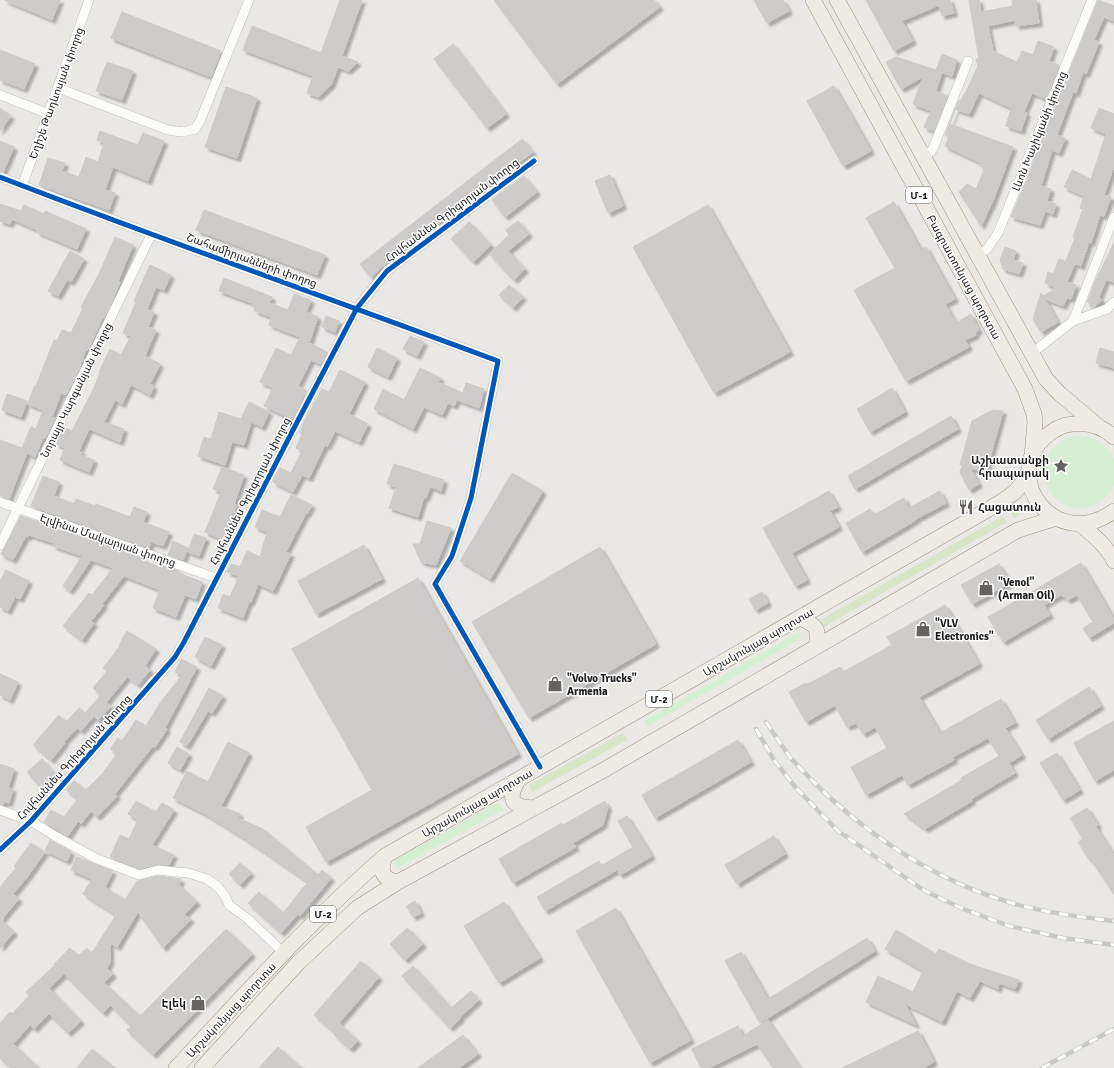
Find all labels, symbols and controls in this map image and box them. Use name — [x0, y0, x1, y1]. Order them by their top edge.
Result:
street label: Եղիշե Թադևոսյան փողոց — [27, 26, 86, 161]
street label: Լևոն Խաչիկյանի փողոց — [1009, 69, 1070, 193]
street label: Հովհաննես Գրիգորյան փողոց — [383, 156, 522, 265]
road number: Մ-1 — [906, 187, 932, 203]
street label: Բագրատունյաց պողոտա — [924, 213, 1003, 342]
street label: Շահամիրյանների փողոց — [185, 231, 319, 290]
street label: Նորայր Կարգանյան փողոց — [38, 321, 115, 460]
street label: Հովհաննես Գրիգորյան փողոց — [207, 415, 293, 567]
place label: Աշխատանքի հրապարակ — [971, 454, 1049, 480]
place icon: Աշխատանքի հրապարակ — [1052, 457, 1070, 475]
restaurant icon: Հացատուն — [957, 498, 975, 516]
place label: Հացատուն — [978, 501, 1041, 514]
street label: Էլվինա Մակարյան փողոց — [38, 511, 177, 570]
place label: "Venol" (Arman Oil) — [998, 576, 1055, 602]
shop icon: "Venol" (Arman Oil) — [977, 579, 995, 597]
street label: Արշակունյաց պողոտա — [701, 605, 816, 679]
place label: "VLV Electronics" — [935, 617, 994, 643]
shop icon: "VLV Electronics" — [914, 620, 932, 638]
place label: "Volvo Trucks" Armenia — [567, 672, 637, 698]
shop icon: "Volvo Trucks" Armenia — [546, 675, 564, 693]
road number: Մ-2 — [646, 691, 672, 707]
street label: Հովհաննես Գրիգորյան փողոց — [15, 692, 134, 823]
street label: Արշակունյաց պողոտա — [420, 766, 535, 840]
road number: Մ-2 — [310, 906, 336, 922]
street label: Արշակունյաց պողոտա — [184, 960, 279, 1061]
shop icon: Էլեկ — [189, 994, 207, 1012]
place label: Էլեկ — [162, 997, 186, 1010]

